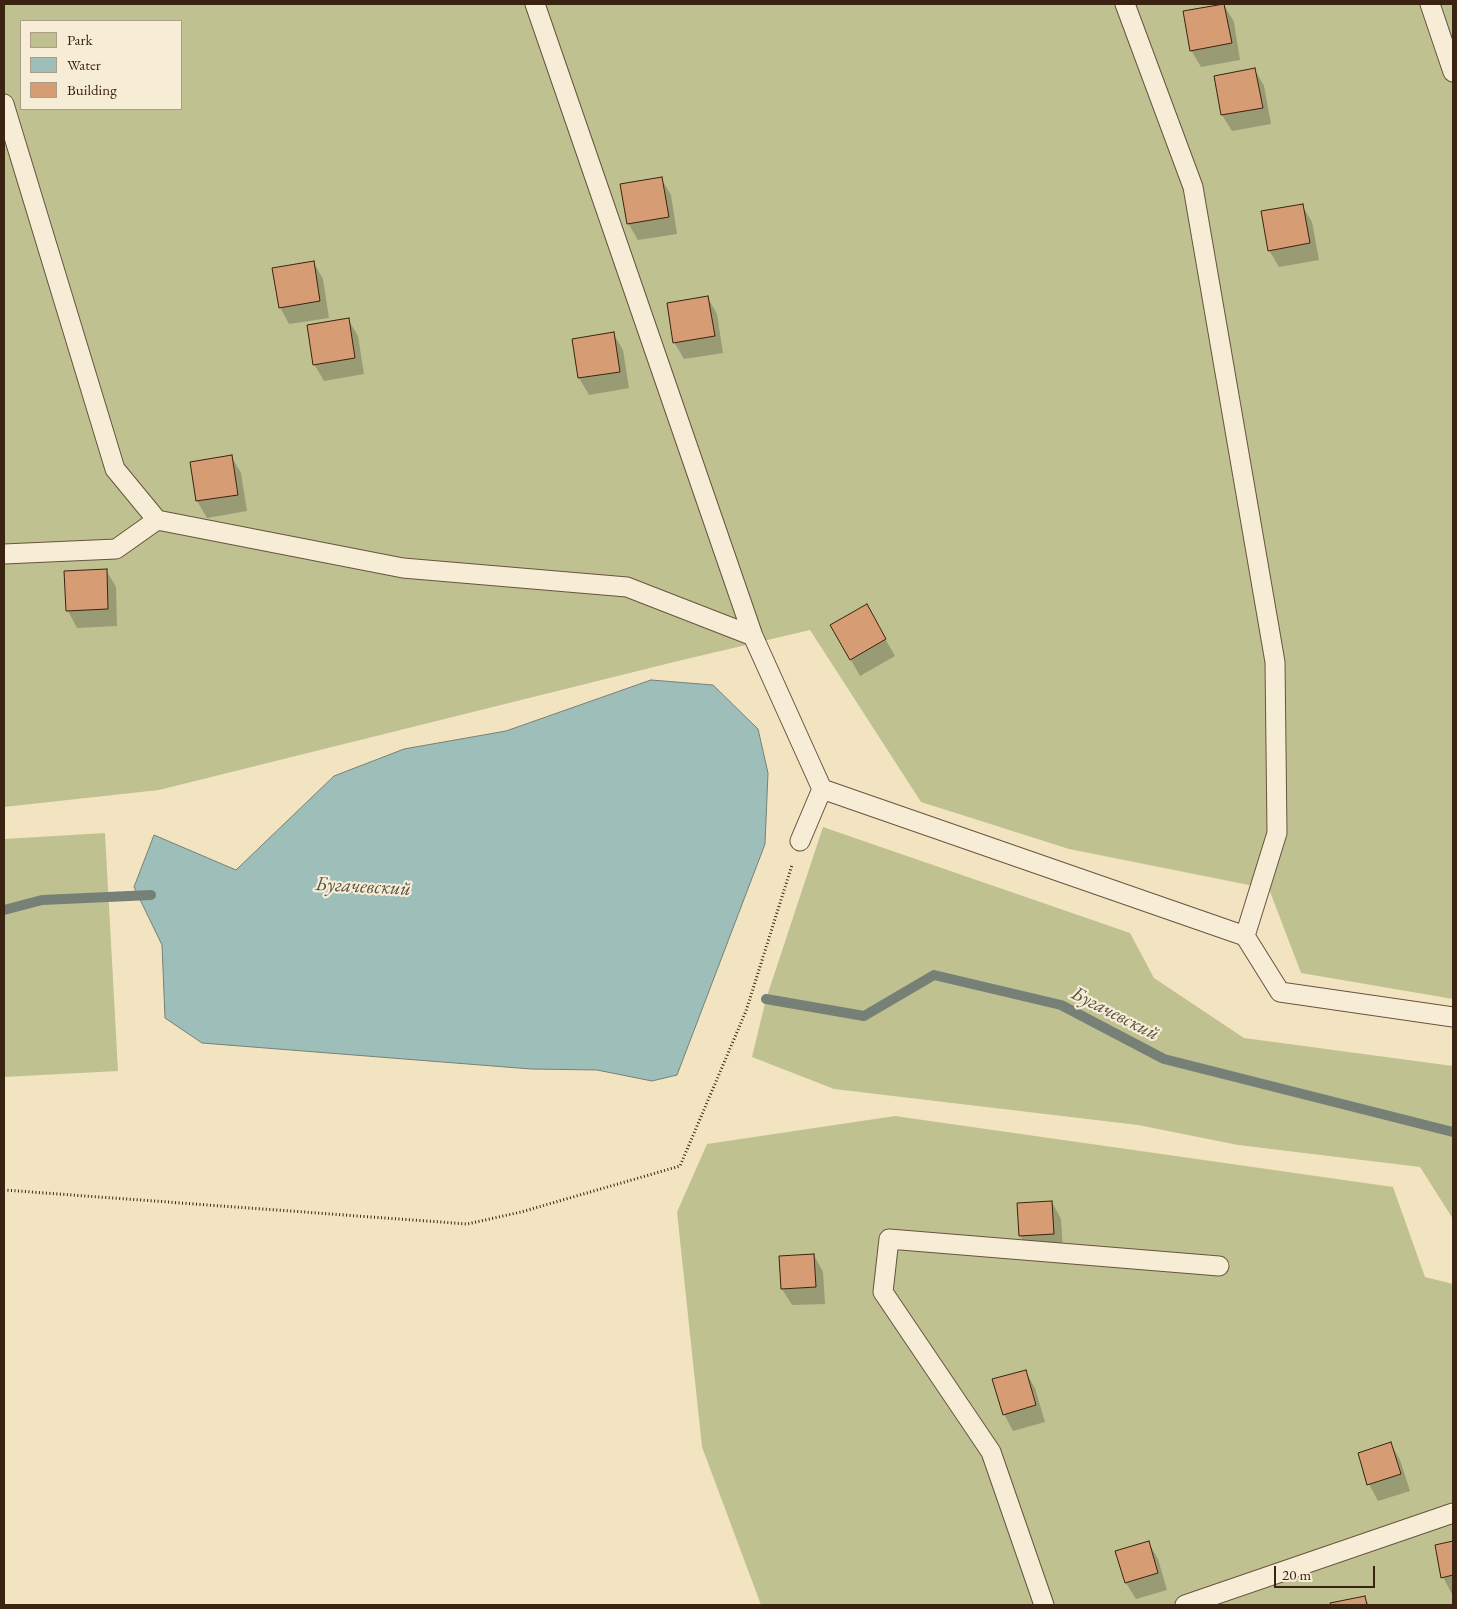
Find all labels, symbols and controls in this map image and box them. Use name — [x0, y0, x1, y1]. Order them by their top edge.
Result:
legend — [20, 20, 182, 110]
text: Park — [67, 30, 93, 49]
text: Water — [67, 55, 101, 74]
text: Building — [67, 80, 117, 99]
water label: Бугачевский — [315, 873, 411, 901]
water label: Бугачевский — [1067, 982, 1163, 1046]
scale bar — [1277, 1556, 1378, 1588]
text: 20 m — [1282, 1565, 1311, 1584]

